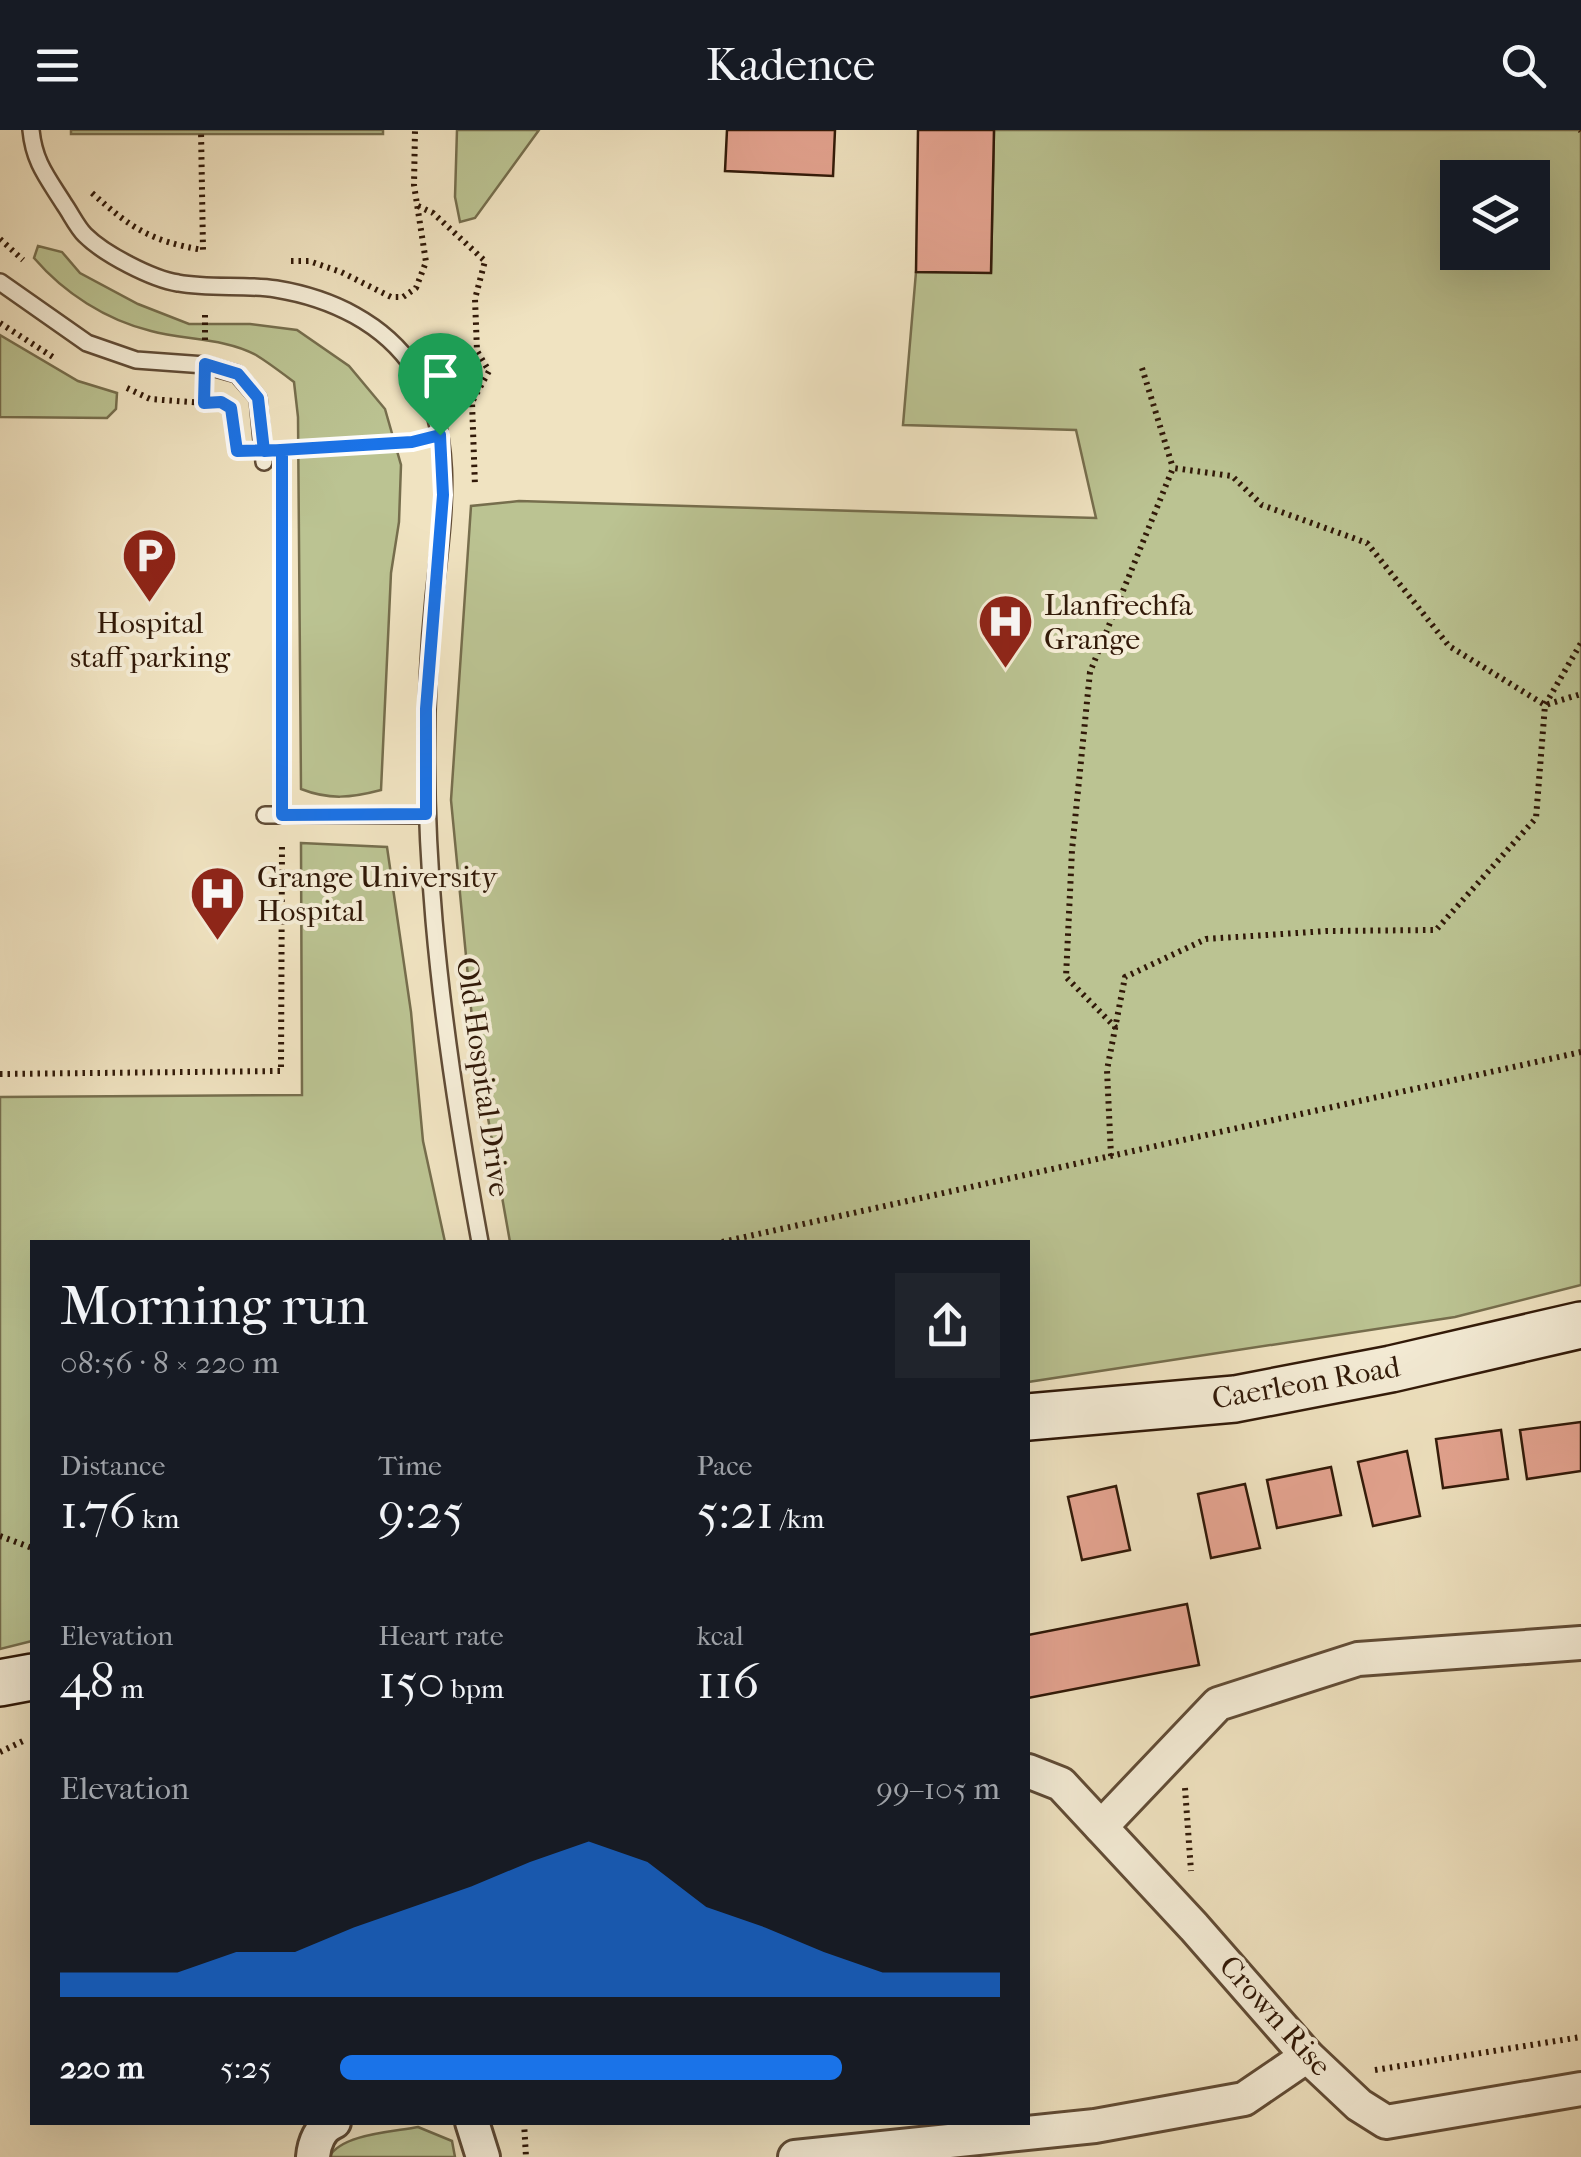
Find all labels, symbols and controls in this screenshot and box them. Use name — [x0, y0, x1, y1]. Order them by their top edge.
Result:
icon: menu — [30, 38, 85, 93]
icon: search — [1496, 38, 1551, 93]
text: Kadence — [706, 39, 875, 92]
map controls — [1440, 160, 1550, 270]
button: layers — [1440, 160, 1550, 270]
pin — [398, 333, 483, 436]
icon: arrive — [413, 348, 468, 403]
parking icon: Hospital staff parking — [120, 525, 180, 604]
place label: Llanfrechfa Grange — [1044, 588, 1194, 657]
hospital icon: Llanfrechfa Grange — [975, 592, 1035, 671]
place label: Hospital staff parking — [70, 606, 231, 675]
place label: Grange University Hospital — [257, 860, 498, 929]
hospital icon: Grange University Hospital — [188, 864, 248, 943]
street label: Old Hospital Drive — [449, 955, 517, 1199]
button: share — [895, 1273, 1000, 1378]
text: Morning run — [60, 1274, 368, 1338]
text: 08:56 · 8 × 220 m — [60, 1344, 279, 1381]
street label: Caerleon Road — [1209, 1349, 1403, 1417]
text: Distance — [60, 1449, 165, 1482]
text: Time — [378, 1449, 442, 1482]
text: Pace — [697, 1449, 752, 1482]
text: 1.76 — [60, 1482, 136, 1541]
text: 9:25 — [378, 1482, 464, 1541]
text: 5:21 — [697, 1482, 774, 1541]
text: km — [136, 1502, 180, 1535]
text: /km — [774, 1502, 824, 1535]
text: Elevation — [60, 1619, 173, 1652]
text: Heart rate — [378, 1619, 504, 1652]
text: kcal — [697, 1619, 744, 1652]
text: 48 — [60, 1652, 115, 1711]
text: 150 — [378, 1652, 445, 1711]
text: 116 — [697, 1652, 759, 1711]
text: m — [115, 1672, 144, 1705]
text: bpm — [445, 1672, 504, 1705]
text: Elevation — [60, 1770, 189, 1807]
text: 99–105 m — [876, 1770, 1000, 1807]
street label: Crown Rise — [1212, 1949, 1338, 2084]
text: 220 m — [60, 2049, 144, 2086]
text: 5:25 — [220, 2049, 272, 2086]

